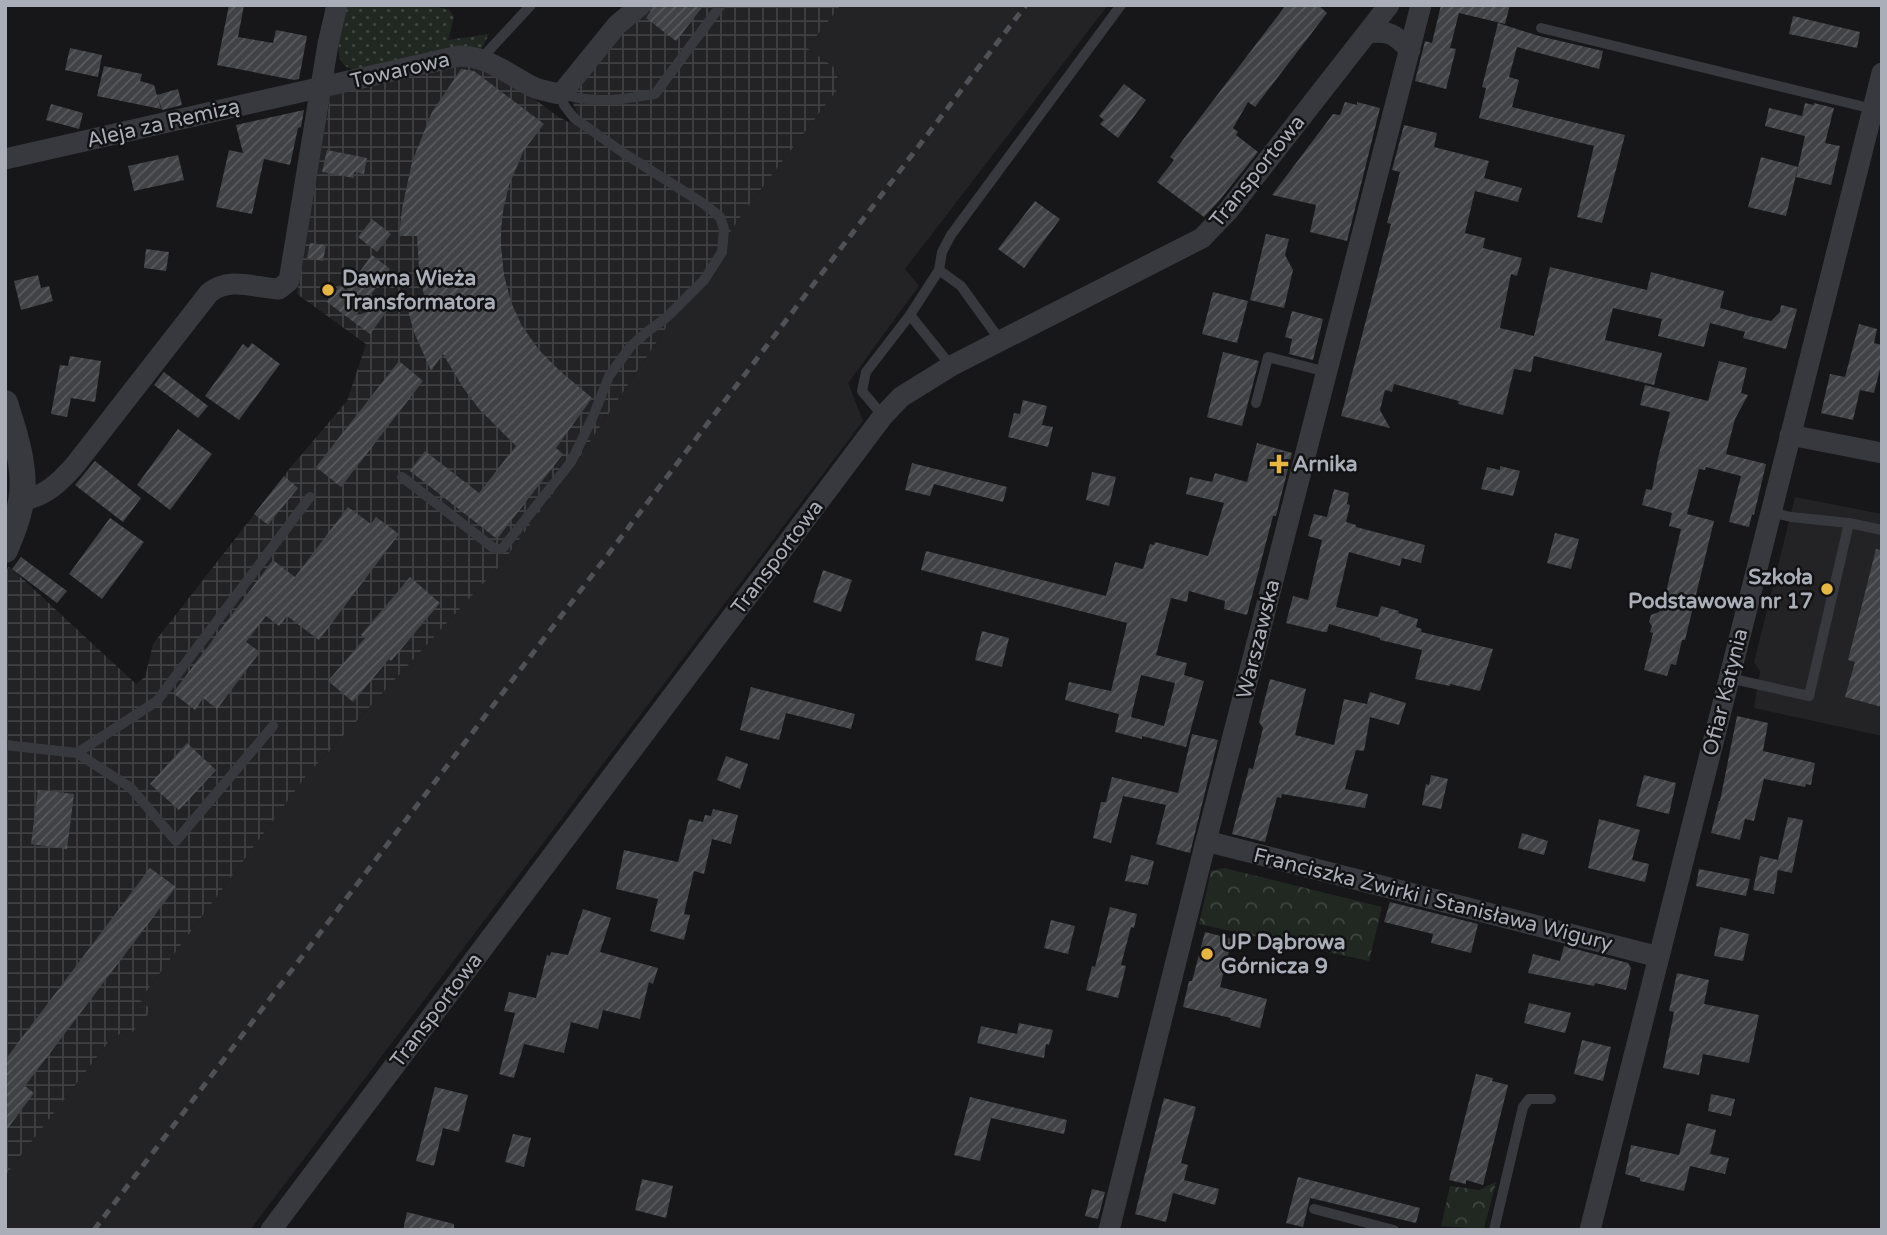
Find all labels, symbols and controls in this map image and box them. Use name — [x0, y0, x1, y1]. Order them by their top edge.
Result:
street label: Towarowa — [348, 47, 452, 94]
street label: Aleja za Remizą — [84, 94, 242, 153]
street label: Transportowa — [1205, 110, 1310, 232]
place label: Dawna Wieża Transformatora — [341, 266, 496, 315]
marker: Dawna Wieża Transformatora — [320, 282, 336, 298]
place label: Arnika — [1293, 452, 1358, 477]
marker: Arnika — [1271, 456, 1287, 472]
street label: Transportowa — [726, 495, 829, 620]
place label: Szkoła Podstawowa nr 17 — [1628, 565, 1813, 614]
street label: Warszawska — [1232, 577, 1285, 701]
marker: Szkoła Podstawowa nr 17 — [1819, 581, 1835, 597]
street label: Ofiar Katynia — [1698, 626, 1753, 758]
street label: Franciszka Żwirki i Stanisława Wigury — [1251, 843, 1615, 956]
place label: UP Dąbrowa Górnicza 9 — [1221, 930, 1346, 979]
marker: UP Dąbrowa Górnicza 9 — [1199, 946, 1215, 962]
street label: Transportowa — [385, 948, 488, 1073]

